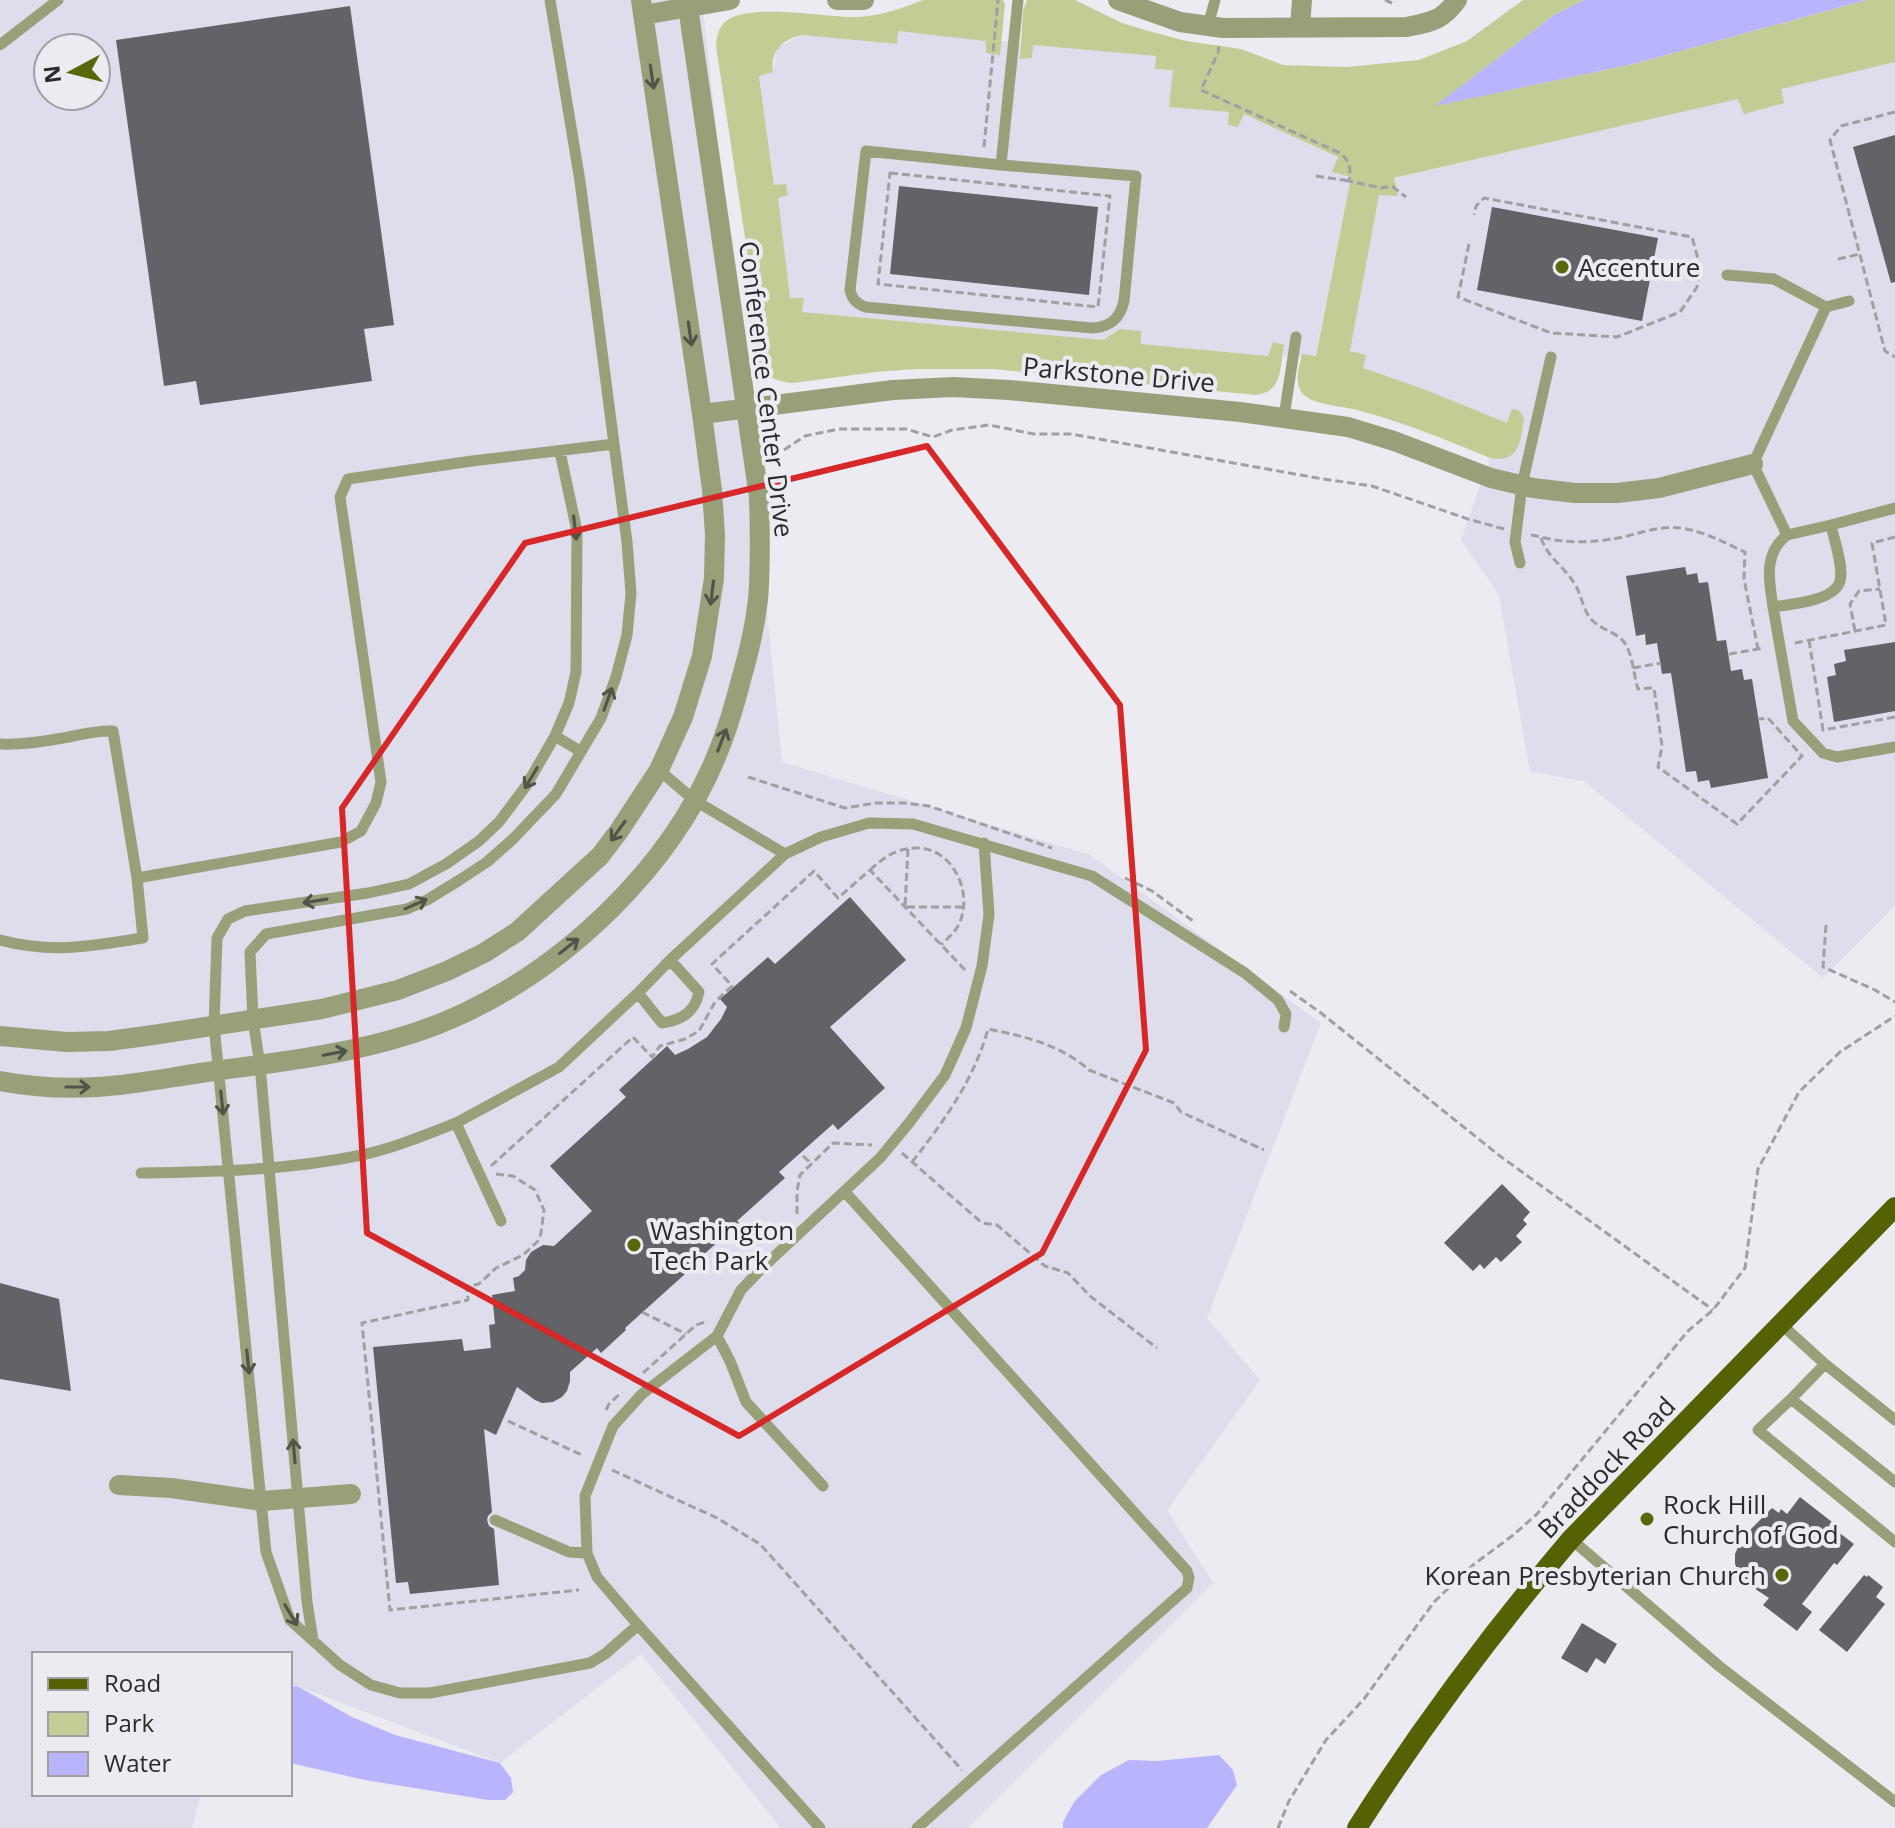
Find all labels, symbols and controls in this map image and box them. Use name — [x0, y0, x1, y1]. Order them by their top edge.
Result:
north arrow — [32, 32, 112, 112]
text: N — [35, 64, 67, 85]
one-way arrow — [645, 64, 660, 89]
street label: Conference Center Drive — [731, 239, 803, 539]
place label: Accenture — [1578, 249, 1700, 285]
marker: Accenture — [1553, 258, 1571, 276]
one-way arrow — [683, 321, 698, 346]
street label: Parkstone Drive — [1021, 348, 1217, 400]
one-way arrow — [568, 514, 583, 541]
one-way arrow — [705, 579, 720, 606]
one-way arrow — [602, 687, 616, 712]
one-way arrow — [716, 728, 730, 753]
one-way arrow — [522, 766, 538, 789]
one-way arrow — [610, 820, 626, 842]
one-way arrow — [303, 894, 328, 909]
one-way arrow — [403, 896, 428, 911]
one-way arrow — [558, 938, 579, 955]
one-way arrow — [322, 1045, 347, 1060]
one-way arrow — [64, 1079, 91, 1095]
one-way arrow — [215, 1089, 230, 1116]
place label: Washington Tech Park — [650, 1212, 794, 1278]
marker: Washington Tech Park — [625, 1236, 643, 1254]
one-way arrow — [241, 1348, 256, 1374]
street label: Braddock Road — [1529, 1388, 1683, 1546]
one-way arrow — [286, 1438, 301, 1465]
place label: Rock Hill Church of God — [1663, 1486, 1839, 1552]
marker: Rock Hill Church of God — [1638, 1510, 1656, 1528]
place label: Korean Presbyterian Church — [1424, 1557, 1766, 1593]
marker: Korean Presbyterian Church — [1773, 1566, 1791, 1584]
one-way arrow — [283, 1604, 299, 1626]
legend — [32, 1652, 292, 1796]
text: Road — [104, 1666, 161, 1699]
text: Park — [104, 1706, 155, 1739]
text: Water — [104, 1746, 172, 1779]

